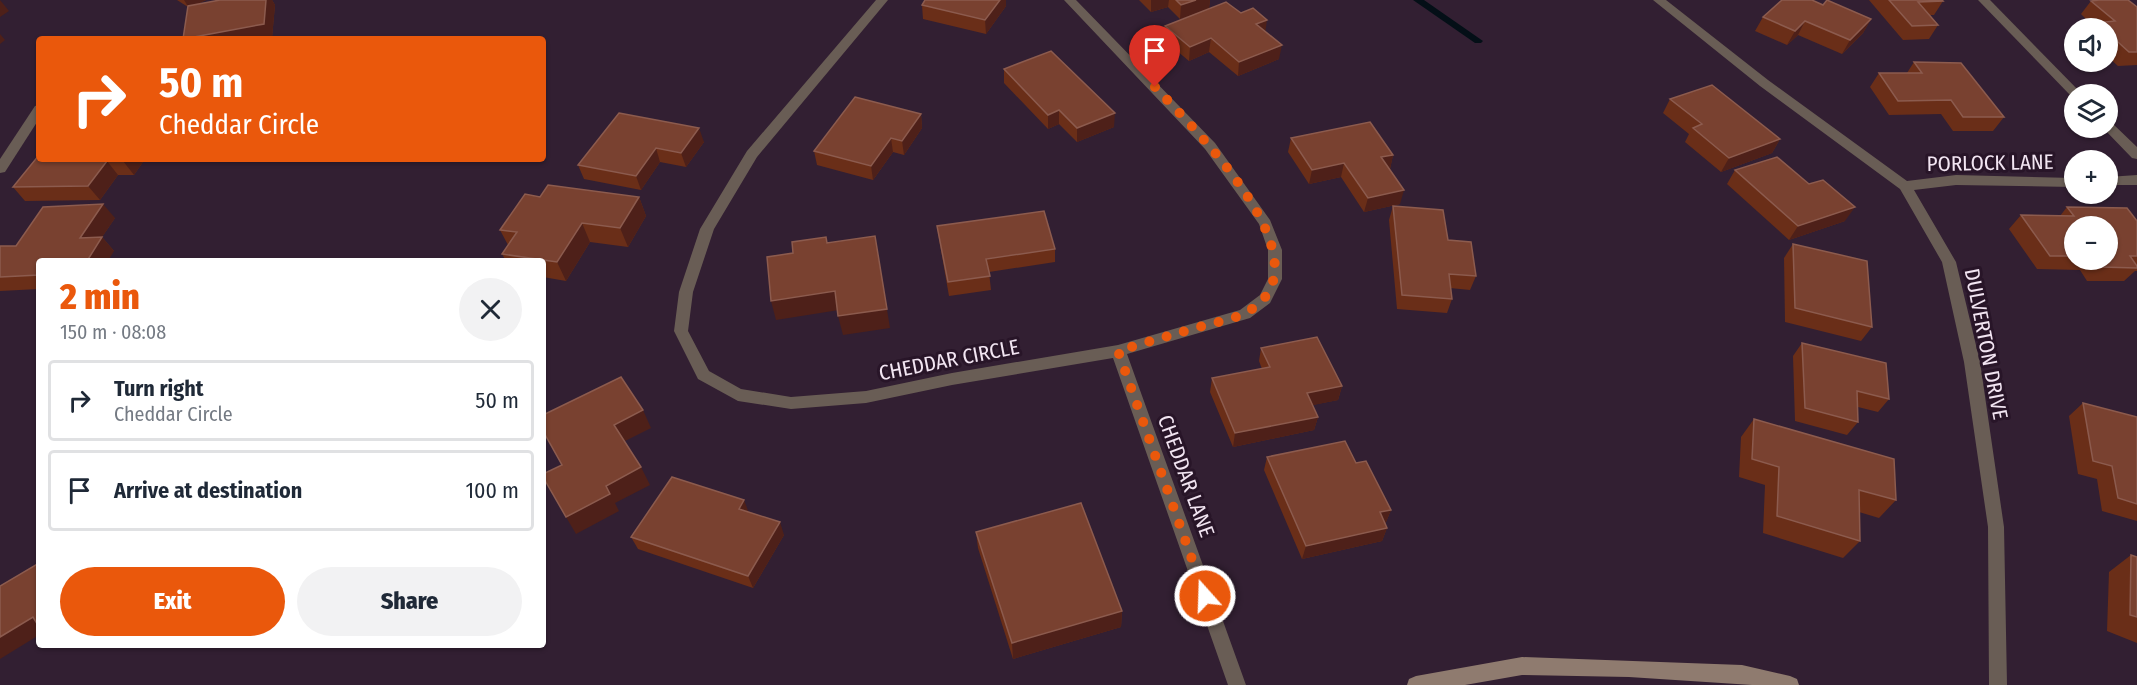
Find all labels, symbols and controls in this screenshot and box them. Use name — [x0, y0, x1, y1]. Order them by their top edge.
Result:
map controls — [2064, 18, 2118, 270]
button: sound — [2064, 18, 2118, 72]
pin — [1129, 25, 1180, 87]
icon: arrive — [1138, 34, 1171, 67]
text: 50 m — [159, 58, 243, 108]
icon: right — [60, 60, 138, 138]
button: layers — [2064, 84, 2118, 138]
text: Cheddar Circle — [159, 109, 319, 141]
street label: PORLOCK LANE — [1926, 149, 2054, 177]
button: + — [2064, 150, 2118, 204]
button: − — [2064, 216, 2118, 270]
street label: DULVERTON DRIVE — [1959, 266, 2013, 422]
text: 2 min — [60, 275, 140, 319]
button: close — [459, 278, 522, 341]
text: 150 m · 08:08 — [60, 320, 166, 344]
street label: CHEDDAR CIRCLE — [877, 334, 1021, 386]
text: Turn right — [114, 375, 203, 402]
icon: right — [63, 384, 96, 417]
text: 50 m — [475, 387, 519, 414]
text: Cheddar Circle — [114, 402, 233, 426]
street label: CHEDDAR LANE — [1152, 412, 1220, 541]
icon: arrive — [63, 474, 96, 507]
text: Arrive at destination — [114, 477, 302, 504]
text: 100 m — [465, 477, 519, 504]
position arrow — [1173, 564, 1237, 628]
button: Exit — [60, 567, 285, 636]
button: Share — [297, 567, 522, 636]

